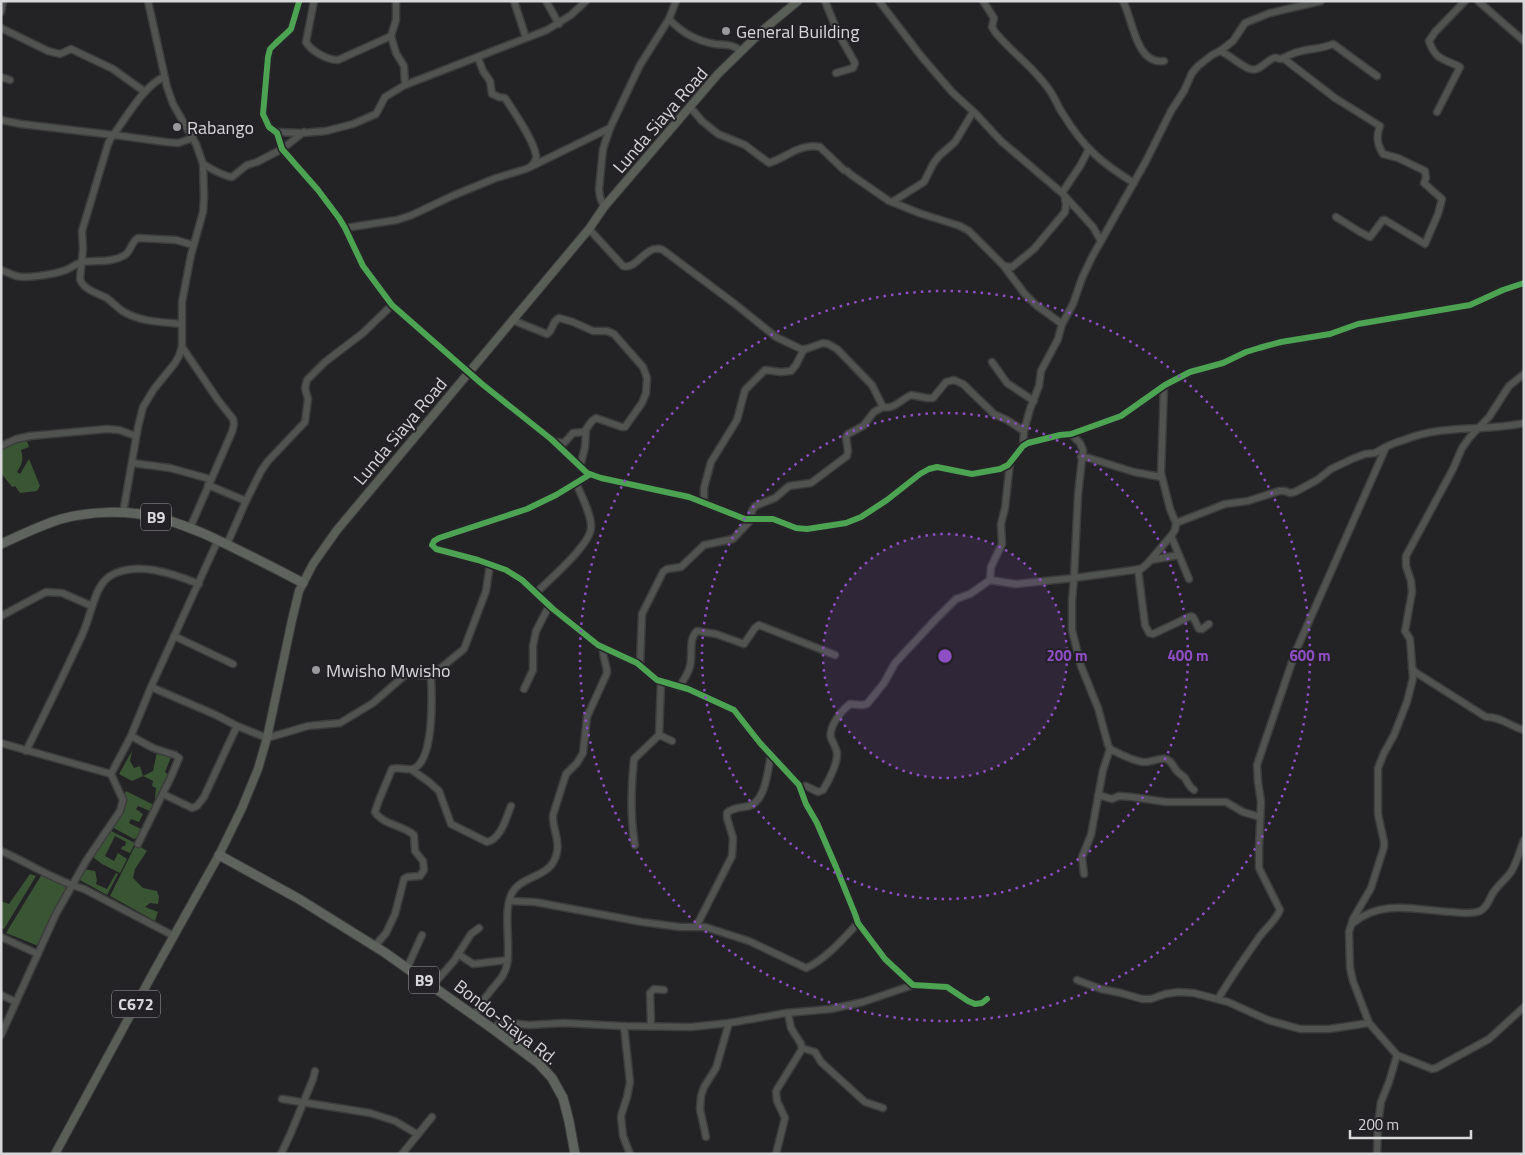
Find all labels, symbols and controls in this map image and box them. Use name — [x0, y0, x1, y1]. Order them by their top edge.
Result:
place label: General Building — [736, 18, 859, 45]
marker: General Building — [720, 25, 732, 37]
street label: Lunda Siaya Road — [606, 61, 714, 179]
place label: Rabango — [187, 114, 254, 141]
marker: Rabango — [171, 121, 183, 133]
street label: Lunda Siaya Road — [347, 371, 453, 491]
road number: B9 — [141, 504, 171, 530]
text: 200 m — [1046, 644, 1088, 667]
text: 400 m — [1167, 644, 1209, 667]
text: 600 m — [1289, 644, 1331, 667]
centre of rings — [936, 647, 954, 665]
place label: Mwisho Mwisho — [326, 657, 451, 684]
marker: Mwisho Mwisho — [310, 664, 322, 676]
road number: B9 — [409, 966, 439, 994]
street label: Bondo-Siaya Rd. — [448, 973, 564, 1071]
road number: C672 — [112, 991, 160, 1018]
scale bar — [1350, 1108, 1471, 1140]
text: 200 m — [1358, 1113, 1399, 1136]

